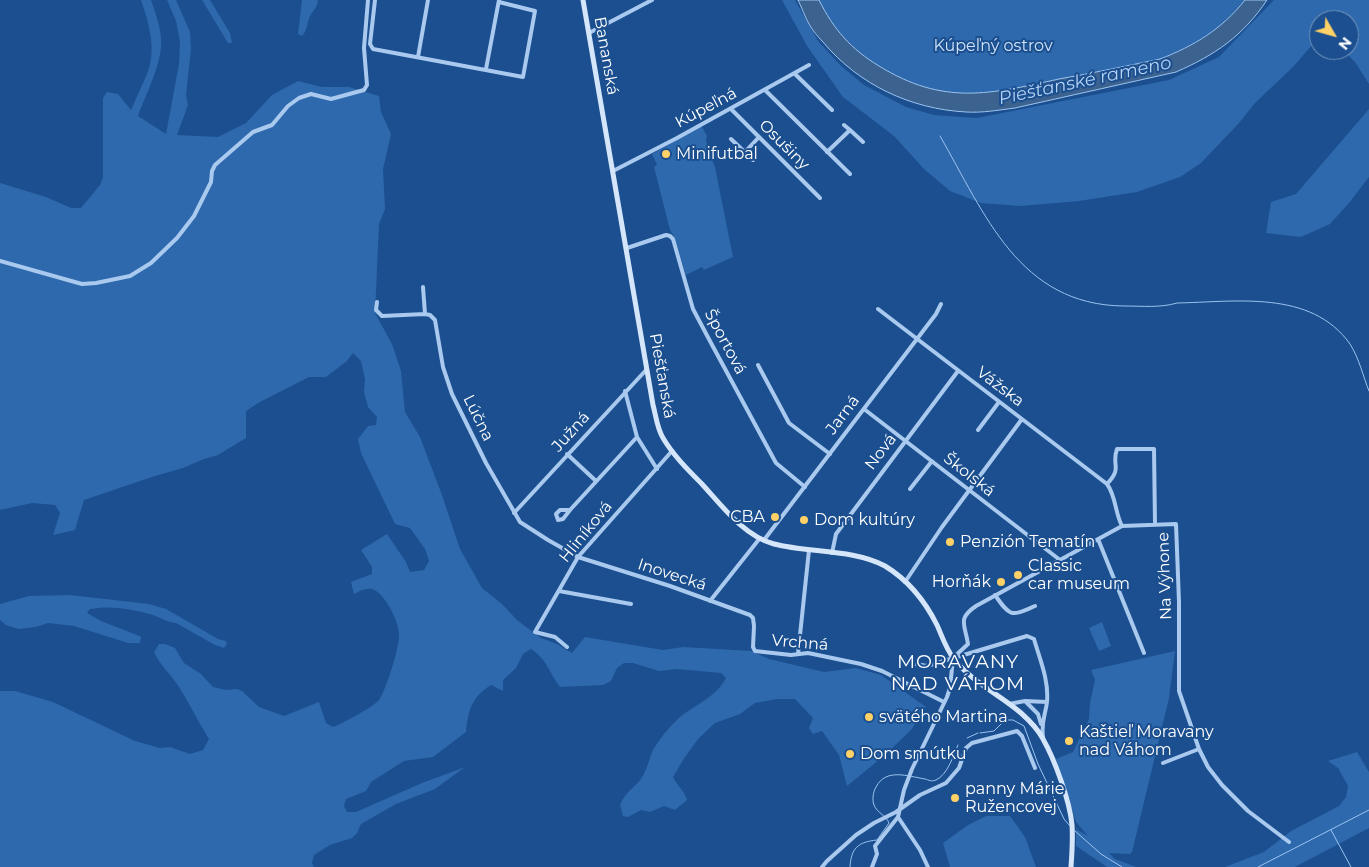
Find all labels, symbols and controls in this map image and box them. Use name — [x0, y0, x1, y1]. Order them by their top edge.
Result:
north arrow — [1309, 10, 1359, 60]
street label: Bananská — [590, 15, 622, 97]
text: N — [1334, 34, 1356, 54]
park label: Kúpeľný ostrov — [933, 36, 1053, 56]
water label: Piešťanské rameno — [997, 52, 1173, 110]
street label: Kúpeľná — [672, 84, 740, 132]
street label: Osušiny — [755, 116, 813, 174]
place label: Minifutbal — [676, 144, 758, 164]
marker: Minifutbal — [660, 148, 672, 160]
street label: Športová — [700, 306, 750, 378]
street label: Piešťanská — [645, 332, 679, 420]
street label: Vážska — [972, 363, 1028, 411]
street label: Lúčna — [459, 392, 497, 444]
street label: Jarná — [822, 392, 864, 438]
street label: Južná — [548, 408, 594, 456]
street label: Nová — [861, 430, 901, 474]
street label: Školská — [939, 449, 999, 501]
street label: Hliníková — [555, 497, 617, 567]
place label: CBA — [730, 507, 765, 527]
place label: Dom kultúry — [814, 510, 915, 530]
marker: CBA — [769, 511, 781, 523]
marker: Dom kultúry — [798, 514, 810, 526]
place label: Penzión Tematín — [960, 532, 1095, 552]
street label: Na Výhone — [1154, 532, 1176, 620]
marker: Penzión Tematín — [944, 536, 956, 548]
street label: Inovecká — [635, 555, 709, 595]
place label: Classic car museum — [1028, 556, 1130, 594]
marker: Classic car museum — [1012, 569, 1024, 581]
place label: Horňák — [932, 572, 991, 592]
marker: Horňák — [995, 576, 1007, 588]
street label: Vrchná — [771, 631, 829, 655]
district label: MORAVANY NAD VÁHOM — [890, 651, 1026, 695]
place label: svätého Martina — [879, 707, 1008, 727]
marker: svätého Martina — [863, 711, 875, 723]
place label: Kaštieľ Moravany nad Váhom — [1079, 722, 1214, 760]
marker: Kaštieľ Moravany nad Váhom — [1063, 735, 1075, 747]
place label: Dom smútku — [860, 744, 967, 764]
marker: Dom smútku — [844, 748, 856, 760]
place label: panny Márie Ružencovej — [965, 779, 1064, 817]
marker: panny Márie Ružencovej — [949, 792, 961, 804]

